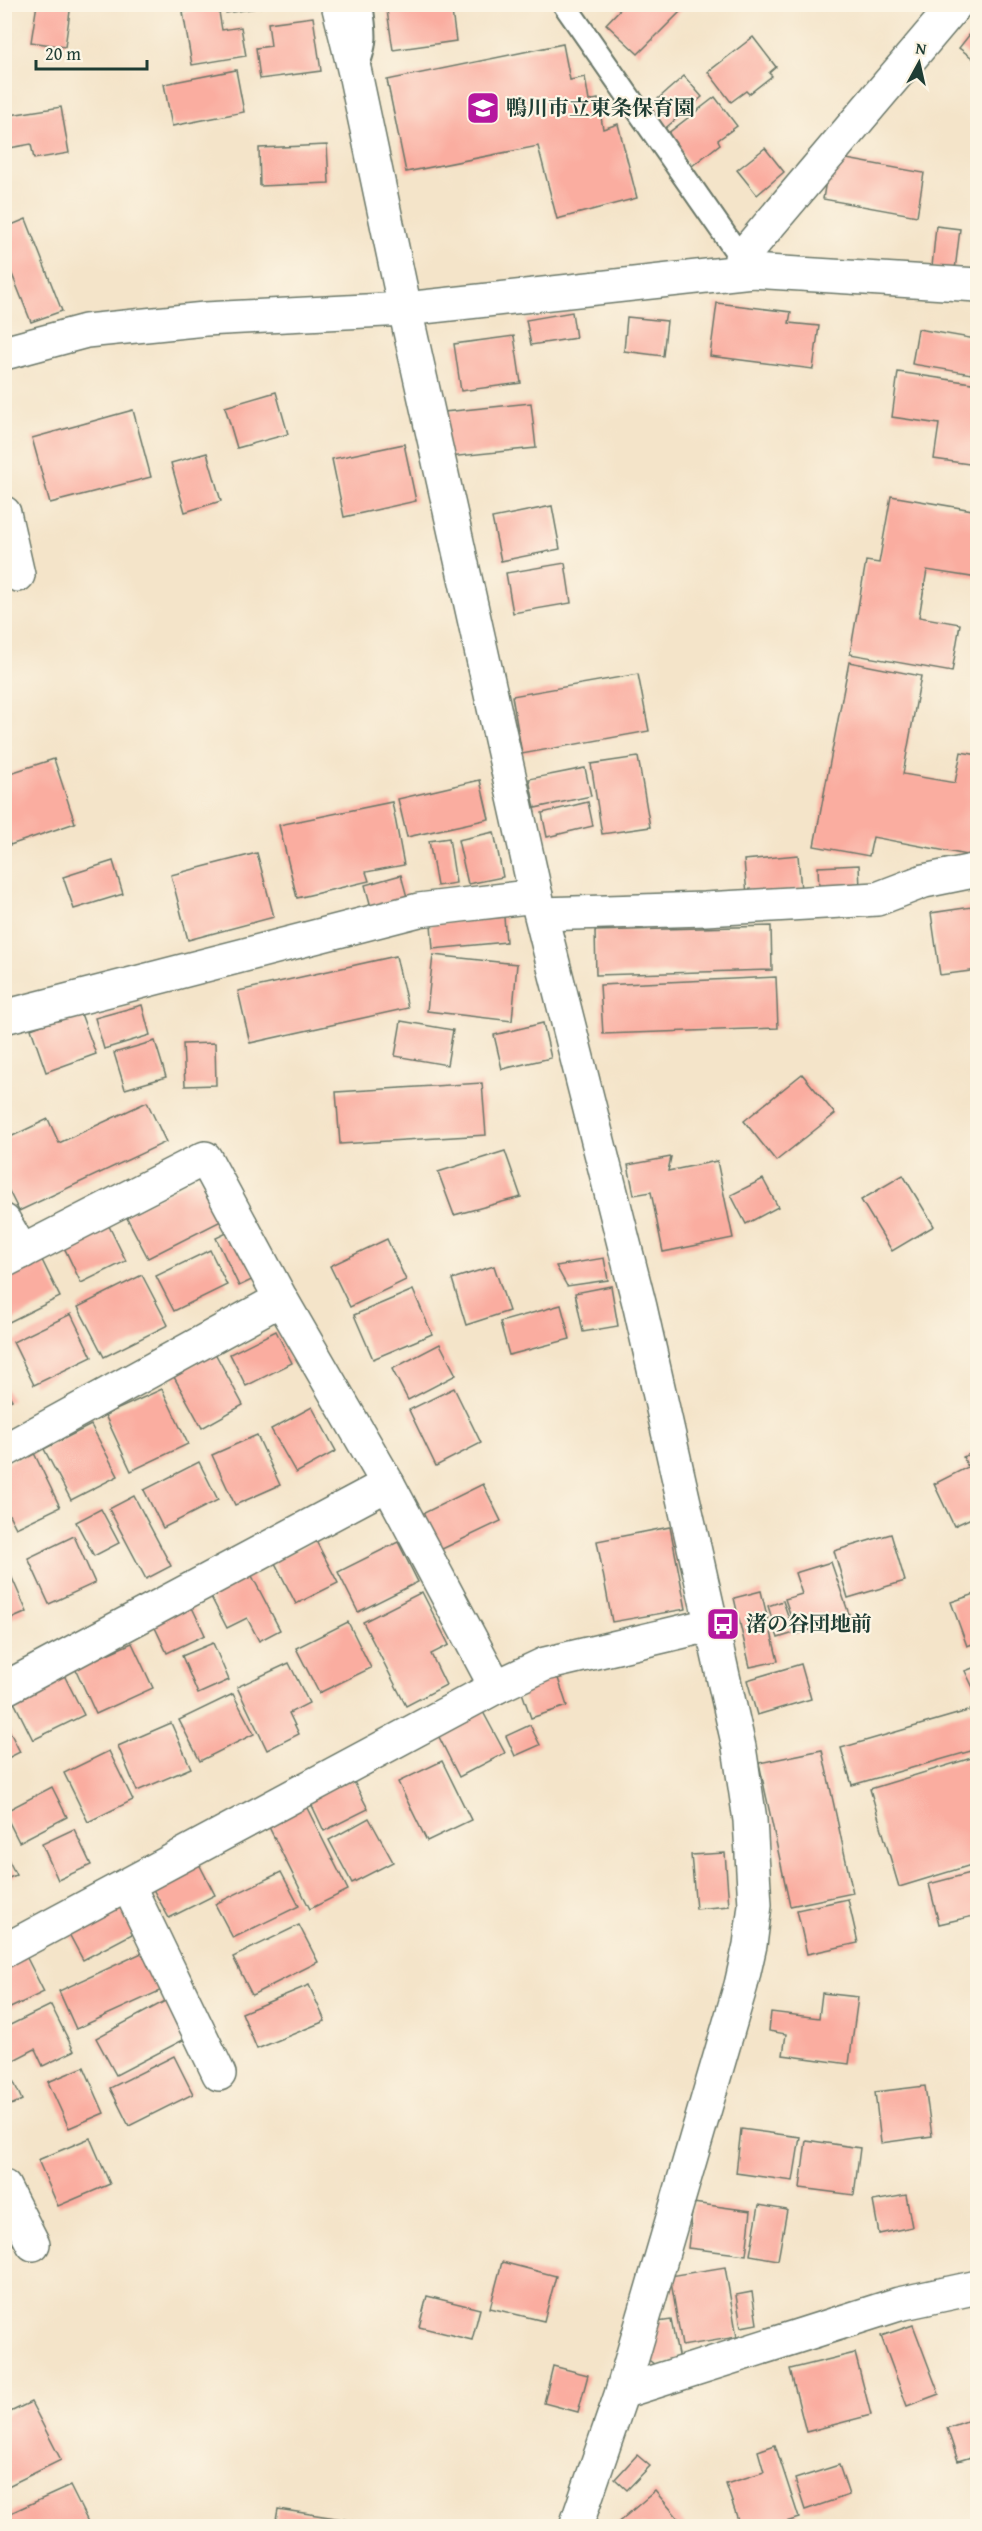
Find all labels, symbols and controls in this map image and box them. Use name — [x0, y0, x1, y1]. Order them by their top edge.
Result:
scale bar — [36, 33, 147, 71]
north arrow — [889, 33, 949, 93]
text: N — [914, 36, 928, 61]
text: 20 m — [45, 40, 81, 67]
school or university icon: 鴨川市立東条保育園 — [465, 90, 501, 126]
place label: 鴨川市立東条保育園 — [506, 92, 695, 123]
bus stop icon: 渚の谷団地前 — [705, 1606, 741, 1642]
place label: 渚の谷団地前 — [746, 1608, 872, 1639]

